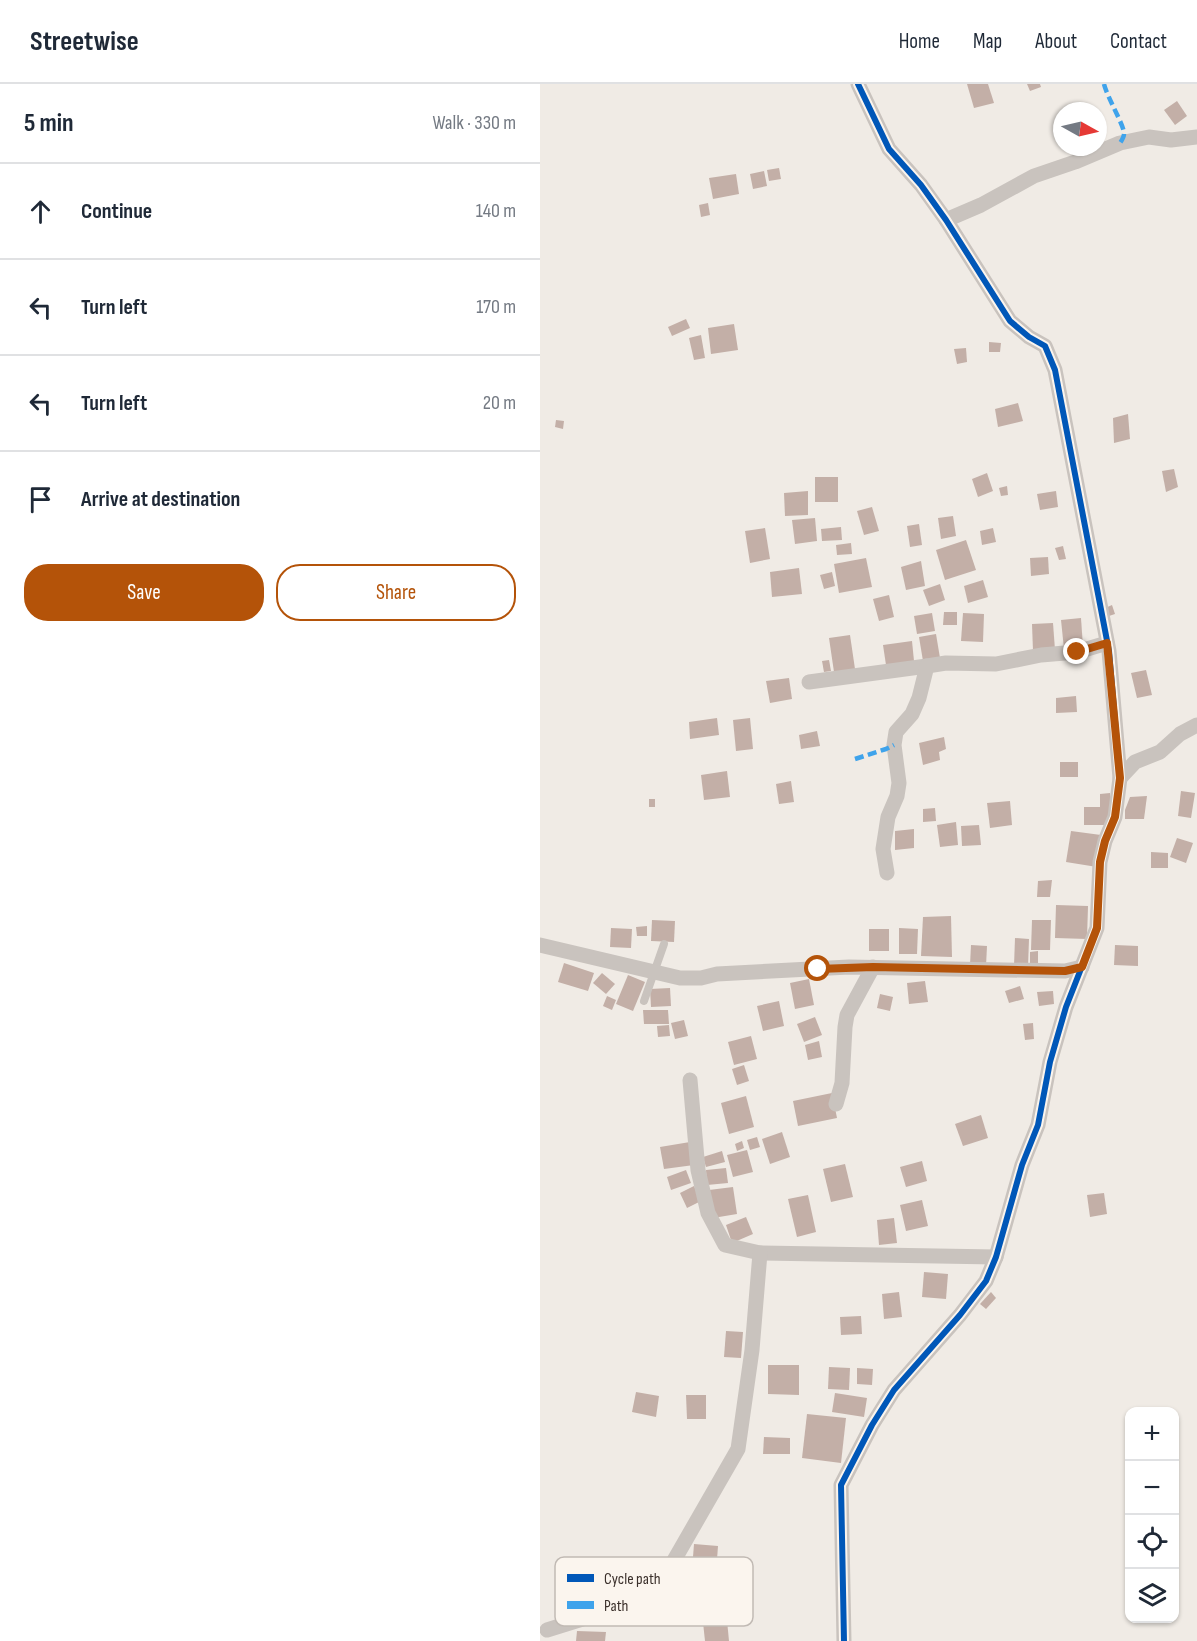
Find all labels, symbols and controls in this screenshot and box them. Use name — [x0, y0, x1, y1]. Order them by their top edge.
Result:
text: Streetwise — [30, 25, 139, 58]
text: Home — [899, 29, 940, 54]
text: Map — [973, 29, 1002, 54]
text: About — [1035, 29, 1077, 54]
text: Contact — [1110, 29, 1167, 54]
north arrow — [1053, 102, 1107, 156]
text: 5 min — [24, 108, 74, 139]
text: Walk · 330 m — [432, 111, 516, 135]
icon: ahead — [24, 195, 57, 228]
text: Continue — [81, 198, 152, 225]
text: 140 m — [476, 199, 516, 223]
icon: left — [24, 291, 57, 324]
text: Turn left — [81, 294, 147, 321]
text: 170 m — [476, 295, 516, 319]
icon: left — [24, 387, 57, 420]
text: Turn left — [81, 390, 147, 417]
text: 20 m — [483, 391, 516, 415]
icon: arrive — [24, 483, 57, 516]
text: Arrive at destination — [81, 486, 240, 513]
button: Save — [24, 564, 264, 621]
button: Share — [276, 564, 516, 621]
route end — [1063, 638, 1089, 664]
route start — [804, 955, 830, 981]
map controls — [1125, 1407, 1179, 1623]
button: + — [1125, 1407, 1179, 1461]
button: − — [1125, 1461, 1179, 1515]
button: locate — [1125, 1515, 1179, 1569]
legend — [555, 1557, 753, 1626]
button: layers — [1125, 1569, 1179, 1623]
text: Cycle path — [604, 1570, 661, 1589]
text: Path — [604, 1597, 628, 1616]

